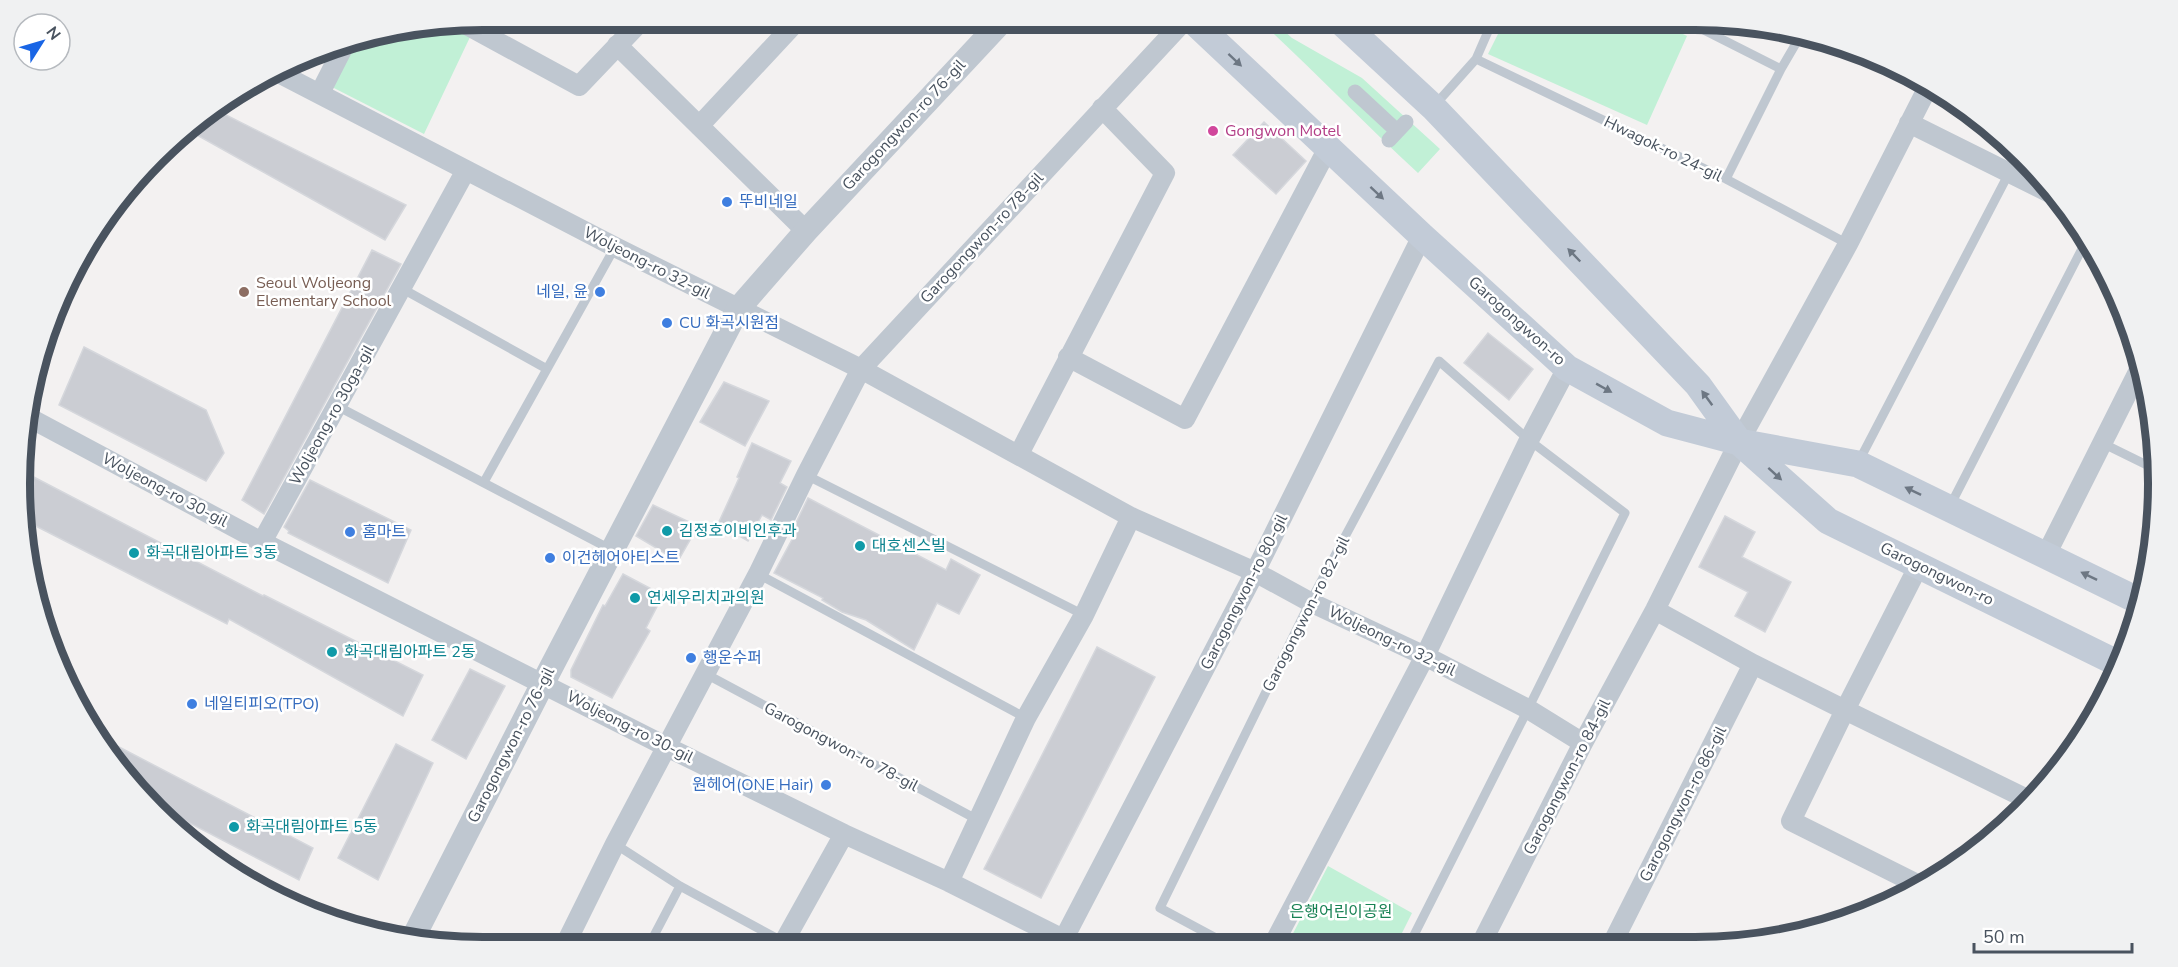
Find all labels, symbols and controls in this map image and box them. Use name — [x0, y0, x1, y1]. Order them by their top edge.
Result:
north arrow — [12, 12, 72, 72]
text: N — [41, 22, 66, 45]
one-way arrow — [1228, 52, 1242, 66]
street label: Garogongwon-ro 76-gil — [837, 54, 971, 195]
street label: Hwagok-ro 24-gil — [1600, 111, 1726, 187]
place label: Gongwon Motel — [1225, 120, 1341, 142]
marker: Gongwon Motel — [1206, 124, 1220, 138]
street label: Garogongwon-ro 78-gil — [915, 167, 1049, 308]
one-way arrow — [1369, 186, 1384, 199]
place label: 뚜비네일 — [739, 191, 798, 213]
marker: 뚜비네일 — [720, 195, 734, 209]
street label: Woljeong-ro 32-gil — [580, 222, 714, 305]
one-way arrow — [1567, 248, 1581, 263]
street label: Garogongwon-ro — [1464, 271, 1571, 371]
place label: Seoul Woljeong Elementary School — [256, 272, 392, 312]
place label: 네일, 윤 — [536, 281, 588, 303]
marker: Seoul Woljeong Elementary School — [237, 285, 251, 299]
marker: 네일, 윤 — [593, 285, 607, 299]
place label: CU 화곡시원점 — [679, 312, 779, 334]
marker: CU 화곡시원점 — [660, 316, 674, 330]
street label: Woljeong-ro 30ga-gil — [284, 341, 380, 489]
one-way arrow — [1596, 383, 1613, 393]
one-way arrow — [1701, 390, 1713, 406]
street label: Woljeong-ro 30-gil — [98, 448, 232, 533]
one-way arrow — [1767, 467, 1782, 480]
one-way arrow — [1905, 486, 1922, 495]
street label: Garogongwon-ro 80-gil — [1195, 510, 1293, 674]
place label: 김정호이비인후과 — [679, 520, 797, 542]
place label: 홈마트 — [362, 521, 406, 543]
marker: 김정호이비인후과 — [660, 524, 674, 538]
marker: 홈마트 — [343, 525, 357, 539]
street label: Garogongwon-ro 82-gil — [1257, 532, 1355, 696]
place label: 대호센스빌 — [872, 535, 946, 557]
street label: Garogongwon-ro — [1876, 537, 1998, 611]
marker: 대호센스빌 — [853, 539, 867, 553]
place label: 화곡대림아파트 3동 — [146, 542, 278, 564]
marker: 화곡대림아파트 3동 — [127, 546, 141, 560]
place label: 이건헤어아티스트 — [562, 547, 680, 569]
marker: 이건헤어아티스트 — [543, 551, 557, 565]
one-way arrow — [2080, 571, 2097, 581]
place label: 연세우리치과의원 — [647, 587, 765, 609]
marker: 연세우리치과의원 — [628, 591, 642, 605]
street label: Woljeong-ro 32-gil — [1325, 601, 1460, 682]
place label: 화곡대림아파트 2동 — [344, 641, 476, 663]
marker: 화곡대림아파트 2동 — [325, 645, 339, 659]
place label: 행운수퍼 — [703, 647, 762, 669]
marker: 행운수퍼 — [684, 651, 698, 665]
street label: Garogongwon-ro 76-gil — [462, 663, 560, 827]
street label: Woljeong-ro 30-gil — [563, 686, 697, 769]
place label: 네일티피오(TPO) — [204, 693, 320, 715]
street label: Garogongwon-ro 84-gil — [1518, 695, 1616, 859]
marker: 네일티피오(TPO) — [185, 697, 199, 711]
street label: Garogongwon-ro 78-gil — [760, 697, 922, 797]
street label: Garogongwon-ro 86-gil — [1634, 722, 1732, 886]
place label: 원헤어(ONE Hair) — [692, 774, 814, 796]
marker: 원헤어(ONE Hair) — [819, 778, 833, 792]
place label: 화곡대림아파트 5동 — [246, 816, 378, 838]
marker: 화곡대림아파트 5동 — [227, 820, 241, 834]
park label: 은행어린이공원 — [1289, 901, 1393, 923]
scale bar — [1974, 916, 2132, 954]
text: 50 m — [1983, 925, 2025, 949]

